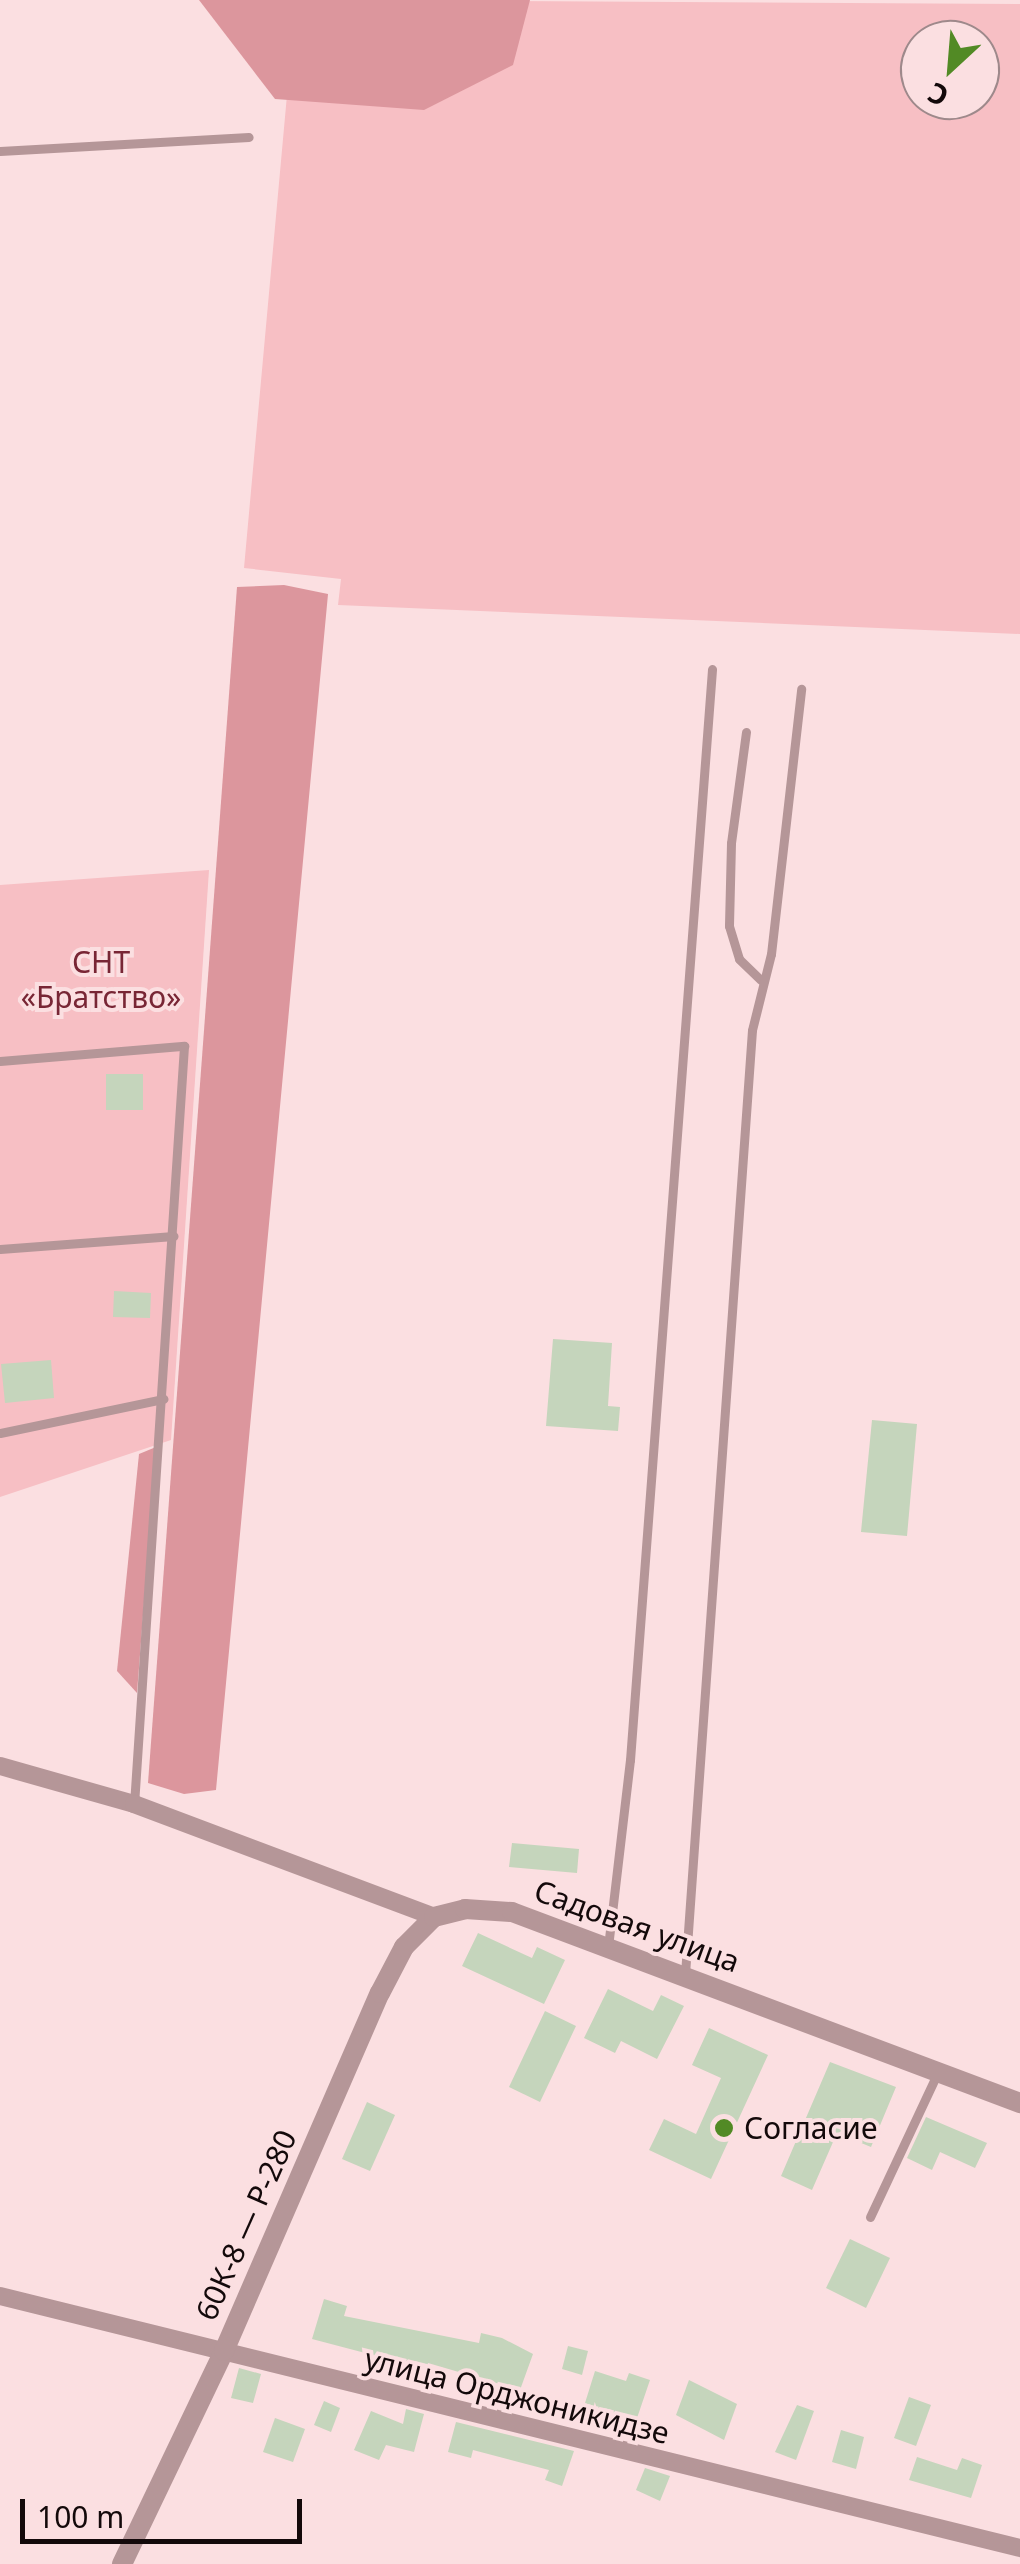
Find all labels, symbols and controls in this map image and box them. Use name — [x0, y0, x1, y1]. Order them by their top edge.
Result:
north arrow — [900, 20, 1000, 120]
text: С — [921, 74, 954, 116]
park label: СНТ «Братство» — [21, 944, 181, 1014]
street label: Садовая улица — [530, 1872, 744, 1980]
place label: Согласие — [744, 2110, 877, 2146]
marker: Согласие — [713, 2117, 735, 2139]
street label: 60К-8 — Р-280 — [188, 2124, 304, 2326]
street label: улица Орджоникидзе — [361, 2341, 673, 2451]
scale bar — [25, 2479, 308, 2541]
text: 100 m — [37, 2496, 124, 2537]

